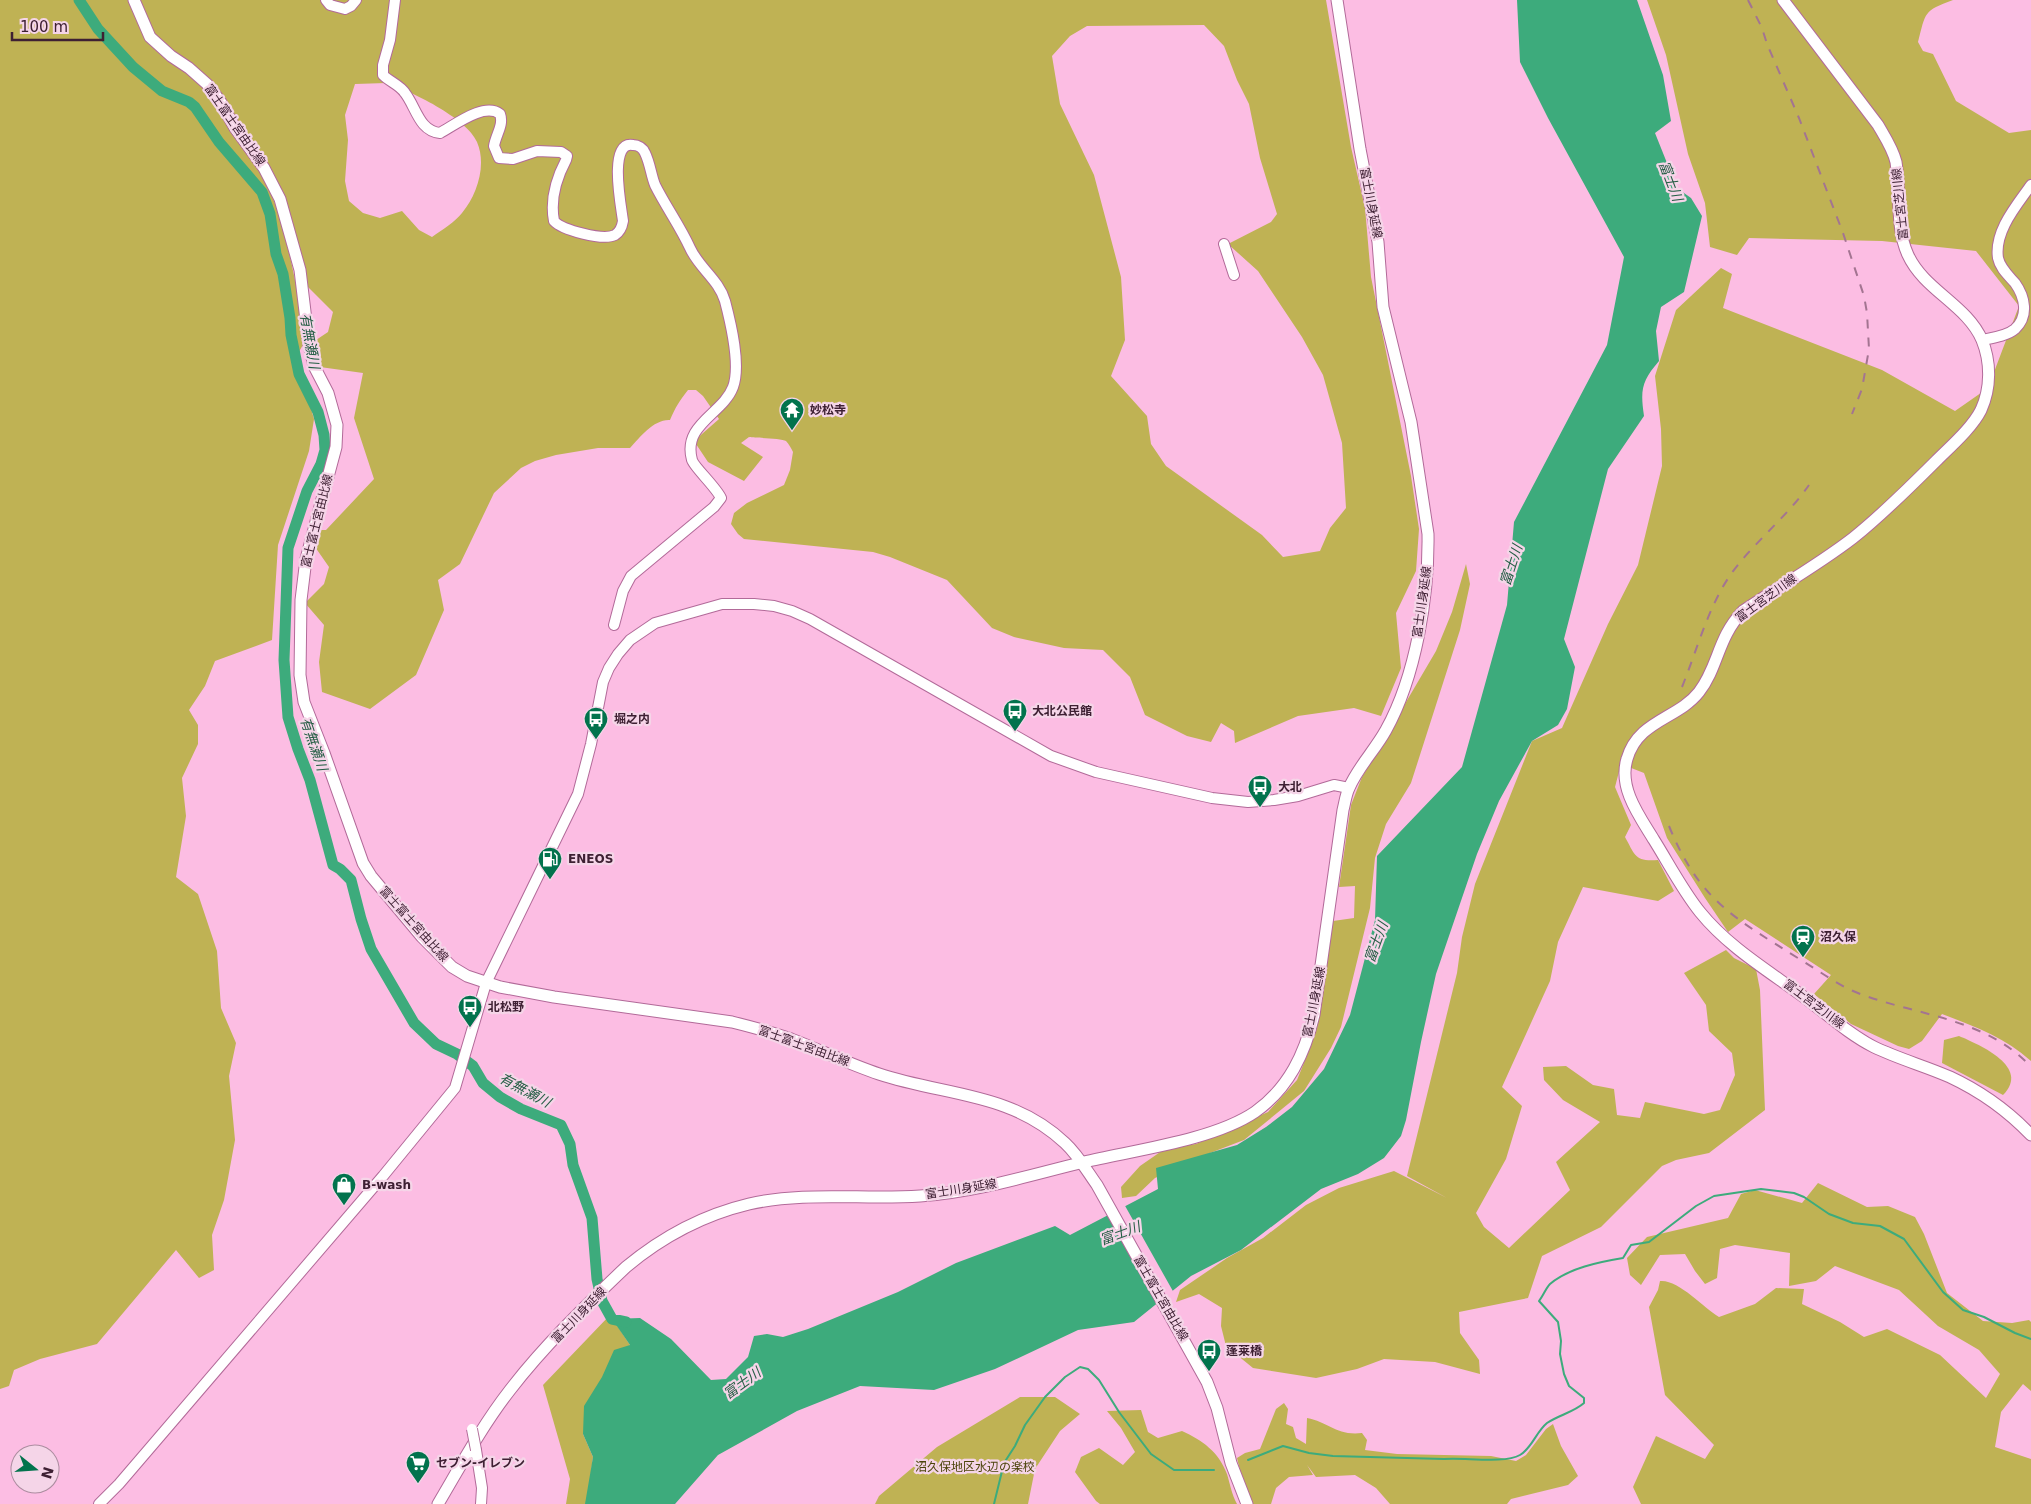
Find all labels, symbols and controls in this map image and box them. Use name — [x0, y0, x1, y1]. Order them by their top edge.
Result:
scale bar — [12, 10, 104, 42]
text: 100 m — [20, 18, 68, 36]
street label: 富士富士宮由比線 — [202, 82, 268, 168]
water label: 富士川 — [1656, 159, 1687, 205]
street label: 富士川身延線 — [1357, 166, 1385, 240]
street label: 富士宮芝川線 — [1889, 167, 1911, 241]
water label: 有無瀬川 — [297, 312, 323, 372]
temple icon: 妙松寺 — [779, 397, 805, 431]
place label: 妙松寺 — [810, 403, 846, 417]
street label: 富士富士宮由比線 — [299, 473, 335, 569]
water label: 富士川 — [1497, 541, 1526, 587]
street label: 富士川身延線 — [1410, 565, 1434, 639]
street label: 富士宮芝川線 — [1733, 571, 1799, 625]
bus stop icon: 大北公民館 — [1002, 698, 1028, 732]
place label: 大北公民館 — [1032, 704, 1092, 718]
bus stop icon: 堀之内 — [583, 706, 609, 740]
place label: 堀之内 — [614, 712, 650, 726]
water label: 有無瀬川 — [297, 715, 331, 775]
bus stop icon: 大北 — [1247, 774, 1273, 808]
place label: 大北 — [1278, 780, 1302, 794]
fuel station icon: ENEOS — [537, 846, 563, 880]
place label: ENEOS — [568, 852, 613, 866]
street label: 富士富士宮由比線 — [377, 884, 451, 964]
water label: 富士川 — [1361, 918, 1391, 964]
station icon: 沼久保 — [1790, 924, 1816, 958]
place label: 沼久保 — [1820, 930, 1856, 944]
street label: 富士川身延線 — [1300, 965, 1328, 1039]
street label: 富士宮芝川線 — [1781, 977, 1847, 1031]
bus stop icon: 北松野 — [457, 994, 483, 1028]
place label: 北松野 — [488, 1000, 524, 1014]
street label: 富士富士宮由比線 — [756, 1023, 852, 1069]
water label: 有無瀬川 — [497, 1070, 555, 1111]
shop icon: B-wash — [331, 1172, 357, 1206]
street label: 富士川身延線 — [924, 1176, 998, 1202]
place label: B-wash — [362, 1178, 411, 1192]
water label: 富士川 — [1098, 1218, 1144, 1248]
street label: 富士富士宮由比線 — [1131, 1253, 1191, 1343]
street label: 富士川身延線 — [549, 1284, 609, 1346]
bus stop icon: 蓬莱橋 — [1196, 1338, 1222, 1372]
place label: 蓬莱橋 — [1226, 1344, 1263, 1358]
water label: 富士川 — [720, 1363, 765, 1402]
north arrow — [10, 1444, 60, 1494]
supermarket icon: セブン-イレブン — [405, 1450, 431, 1484]
place label: セブン-イレブン — [436, 1456, 525, 1470]
park label: 沼久保地区水辺の楽校 — [915, 1460, 1035, 1474]
text: N — [38, 1465, 57, 1481]

